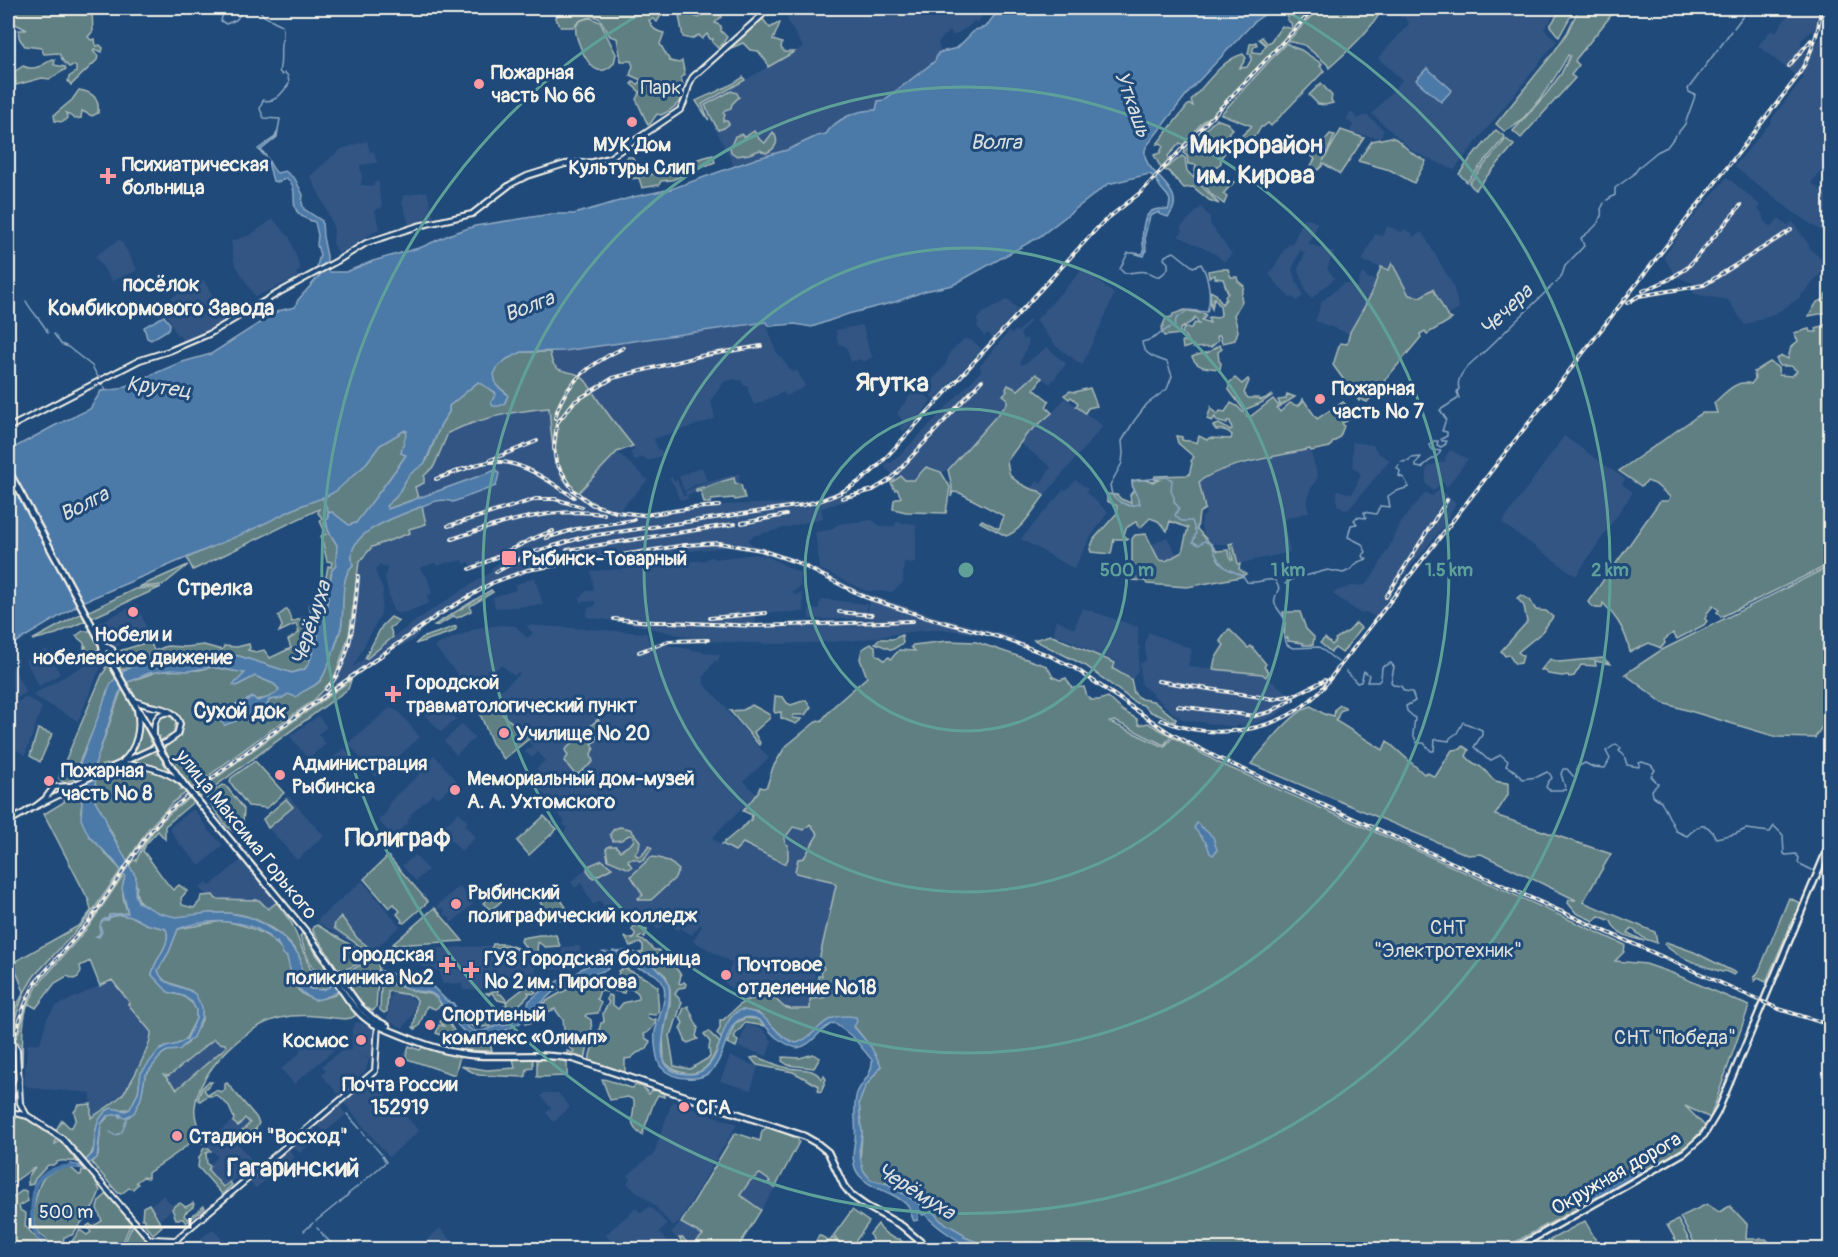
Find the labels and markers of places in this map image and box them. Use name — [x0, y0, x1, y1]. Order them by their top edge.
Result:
place label: Пожарная часть № 66 — [491, 60, 596, 108]
marker: Пожарная часть № 66 — [472, 77, 486, 91]
marker: МУК Дом Культуры Слип — [625, 115, 639, 129]
place label: МУК Дом Культуры Слип — [569, 132, 695, 180]
place label: Психиатрическая больница — [122, 152, 269, 200]
marker: Психиатрическая больница — [99, 167, 117, 185]
place label: Пожарная часть № 7 — [1332, 376, 1424, 424]
marker: Пожарная часть № 7 — [1313, 392, 1327, 406]
place label: Рыбинск-Товарный — [522, 546, 687, 571]
marker: Рыбинск-Товарный — [500, 549, 518, 567]
centre of rings — [956, 560, 976, 580]
marker: Нобели и нобелевское движение — [126, 605, 140, 619]
place label: Нобели и нобелевское движение — [33, 622, 234, 670]
place label: Городской травматологический пункт — [406, 670, 638, 718]
marker: Городской травматологический пункт — [384, 685, 402, 703]
place label: Училище № 20 — [516, 721, 650, 746]
marker: Училище № 20 — [497, 726, 511, 740]
place label: Администрация Рыбинска — [292, 751, 427, 799]
place label: Пожарная часть № 8 — [61, 758, 152, 806]
place label: Мемориальный дом-музей А. А. Ухтомского — [467, 766, 695, 814]
marker: Администрация Рыбинска — [273, 768, 287, 782]
marker: Пожарная часть № 8 — [42, 774, 56, 788]
marker: Мемориальный дом-музей А. А. Ухтомского — [448, 783, 462, 797]
place label: Рыбинский полиграфический колледж — [468, 880, 698, 928]
marker: Рыбинский полиграфический колледж — [449, 897, 463, 911]
place label: Городская поликлиника №2 — [286, 942, 434, 990]
place label: ГУЗ Городская больница № 2 им. Пирогова — [484, 946, 701, 994]
place label: Почтовое отделение №18 — [737, 952, 876, 1000]
marker: Городская поликлиника №2 — [438, 956, 456, 974]
marker: ГУЗ Городская больница № 2 им. Пирогова — [462, 961, 480, 979]
marker: Почтовое отделение №18 — [719, 968, 733, 982]
place label: Спортивный комплекс «Олимп» — [442, 1002, 608, 1050]
marker: Спортивный комплекс «Олимп» — [423, 1018, 437, 1032]
place label: Космос — [283, 1028, 349, 1053]
marker: Космос — [354, 1033, 368, 1047]
marker: Почта России 152919 — [393, 1055, 407, 1069]
place label: Почта России 152919 — [342, 1072, 458, 1120]
place label: СГА — [696, 1095, 731, 1120]
marker: СГА — [677, 1100, 691, 1114]
place label: Стадион "Восход" — [189, 1124, 348, 1149]
marker: Стадион "Восход" — [170, 1129, 184, 1143]

